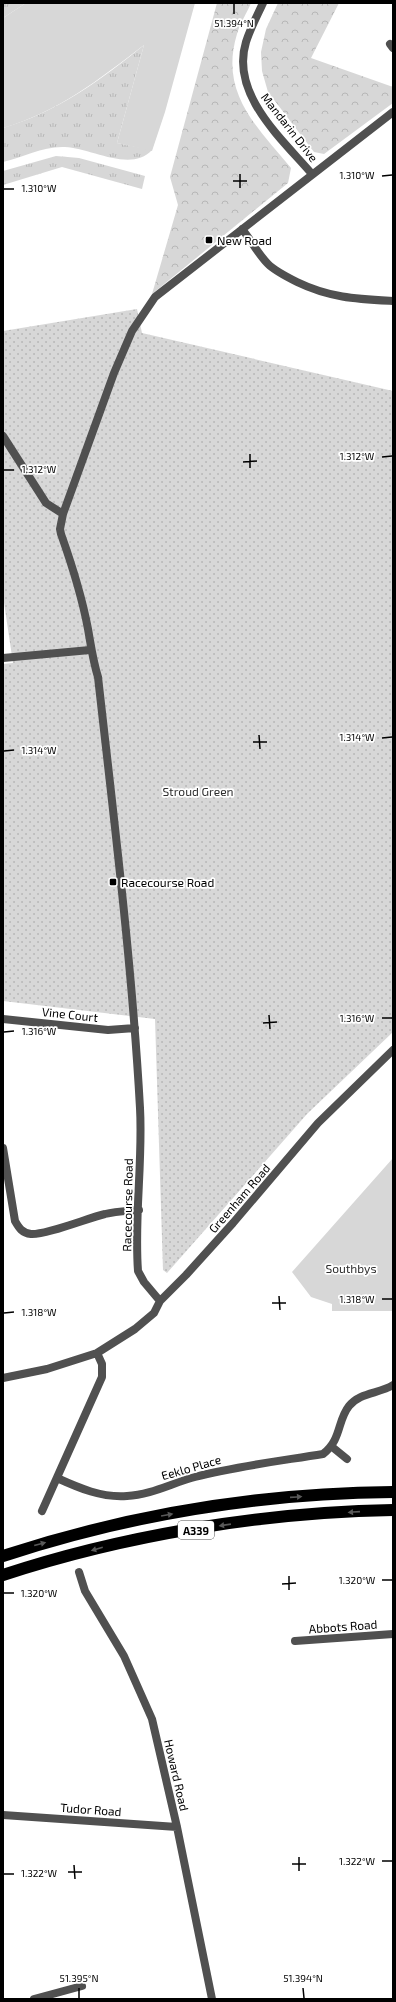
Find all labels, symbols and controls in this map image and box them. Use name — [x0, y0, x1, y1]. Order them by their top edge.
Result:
text: 51.394°N — [214, 17, 254, 29]
street label: Mandarin Drive — [259, 90, 321, 164]
text: 1.310°W — [340, 169, 375, 181]
text: 1.310°W — [22, 182, 57, 194]
place label: New Road — [217, 233, 272, 247]
marker: New Road — [204, 235, 214, 245]
text: 1.312°W — [340, 450, 375, 462]
text: 1.312°W — [22, 463, 57, 475]
text: 1.314°W — [339, 731, 375, 743]
text: 1.314°W — [21, 744, 57, 756]
park label: Stroud Green — [162, 784, 234, 798]
place label: Racecourse Road — [121, 875, 214, 889]
marker: Racecourse Road — [108, 877, 118, 887]
street label: Vine Court — [41, 1004, 99, 1024]
text: 1.316°W — [340, 1012, 375, 1024]
text: 1.316°W — [22, 1025, 57, 1037]
street label: Racecourse Road — [119, 1158, 135, 1252]
street label: Greenham Road — [205, 1161, 273, 1235]
park label: Southbys — [325, 1261, 377, 1275]
text: 1.318°W — [340, 1293, 375, 1305]
text: 1.318°W — [22, 1306, 57, 1318]
street label: Eeklo Place — [159, 1452, 223, 1482]
one-way arrow — [290, 1493, 302, 1500]
one-way arrow — [348, 1509, 360, 1516]
one-way arrow — [161, 1512, 173, 1518]
road number: A339 — [178, 1521, 214, 1539]
one-way arrow — [219, 1522, 231, 1528]
one-way arrow — [34, 1541, 46, 1547]
one-way arrow — [91, 1546, 103, 1552]
text: 1.320°W — [339, 1574, 376, 1586]
text: 1.320°W — [21, 1587, 58, 1599]
street label: Abbots Road — [308, 1617, 378, 1635]
street label: Howard Road — [162, 1738, 192, 1812]
street label: Tudor Road — [60, 1800, 122, 1818]
text: 1.322°W — [339, 1855, 376, 1867]
text: 1.322°W — [21, 1867, 58, 1879]
text: 51.395°N — [60, 1972, 98, 1984]
text: 51.394°N — [283, 1972, 323, 1984]

